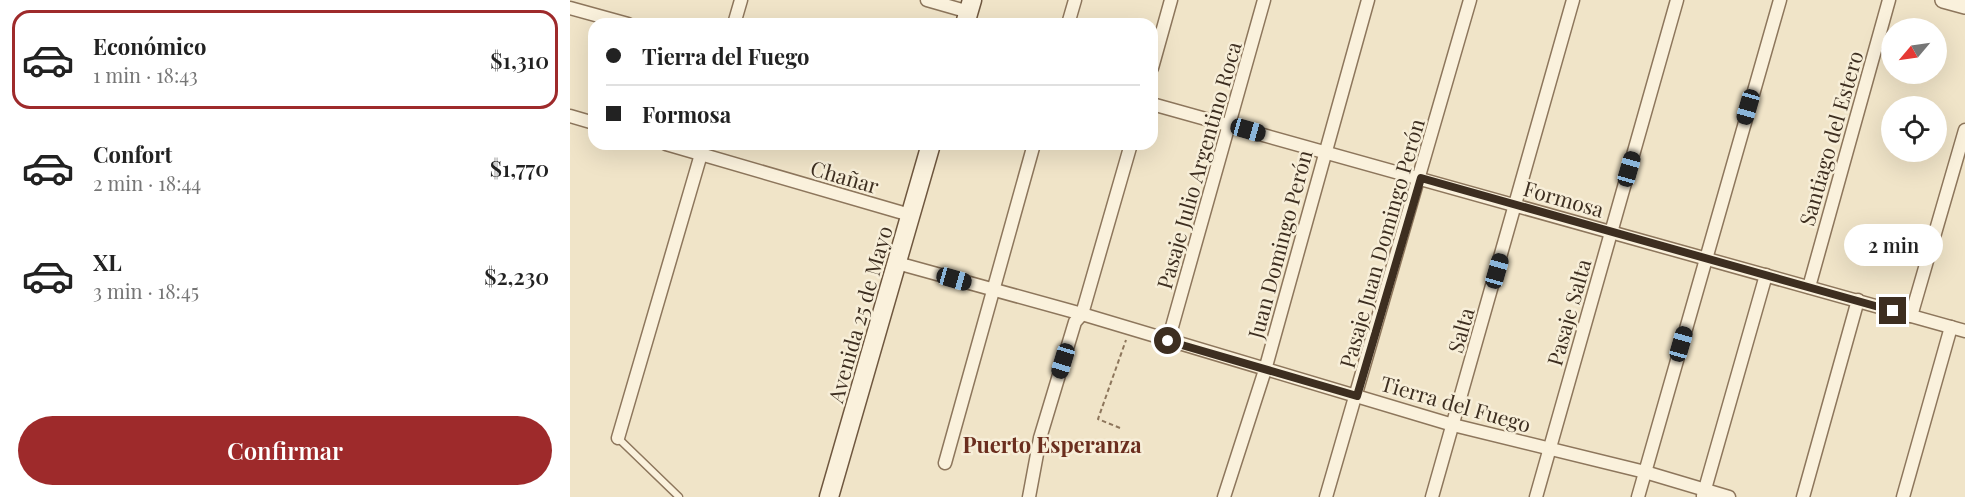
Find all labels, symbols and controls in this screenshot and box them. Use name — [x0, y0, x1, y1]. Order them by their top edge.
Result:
north arrow — [1881, 18, 1947, 84]
map controls — [1881, 18, 1947, 162]
text: Económico — [93, 31, 206, 61]
icon: car — [21, 33, 75, 87]
street label: Pasaje Julio Argentino Roca — [1149, 38, 1247, 292]
text: Tierra del Fuego — [642, 41, 809, 71]
text: $1,310 — [490, 45, 549, 75]
street label: Santiago del Estero — [1792, 47, 1868, 229]
text: 1 min · 18:43 — [93, 61, 198, 88]
car — [1734, 87, 1762, 127]
button: locate — [1881, 96, 1947, 162]
text: Formosa — [642, 99, 731, 129]
street label: Pasaje Juan Domingo Perón — [1332, 115, 1430, 371]
car — [1228, 116, 1268, 144]
text: Confort — [93, 139, 172, 169]
icon: car — [21, 141, 75, 195]
street label: Juan Domingo Perón — [1240, 146, 1318, 342]
car — [1615, 149, 1643, 189]
text: $1,770 — [490, 153, 549, 183]
street label: Chañar — [808, 153, 883, 199]
text: 2 min · 18:44 — [93, 169, 201, 196]
street label: Formosa — [1521, 173, 1608, 223]
street label: Avenida 25 de Mayo — [820, 222, 898, 407]
callout: 2 min — [1844, 224, 1942, 266]
text: 2 min — [1868, 231, 1919, 258]
text: XL — [93, 247, 122, 277]
icon: car — [21, 249, 75, 303]
car — [1483, 251, 1511, 291]
street label: Pasaje Salta — [1539, 255, 1597, 369]
text: $2,230 — [484, 261, 549, 291]
car — [934, 265, 974, 293]
text: 3 min · 18:45 — [93, 277, 199, 304]
route end — [1879, 297, 1906, 324]
street label: Salta — [1440, 304, 1480, 356]
car — [1667, 324, 1695, 364]
route start — [1154, 327, 1181, 354]
car — [1049, 341, 1077, 381]
street label: Tierra del Fuego — [1378, 368, 1534, 438]
button: Confirmar — [18, 416, 552, 485]
district label: Puerto Esperanza — [962, 429, 1142, 459]

